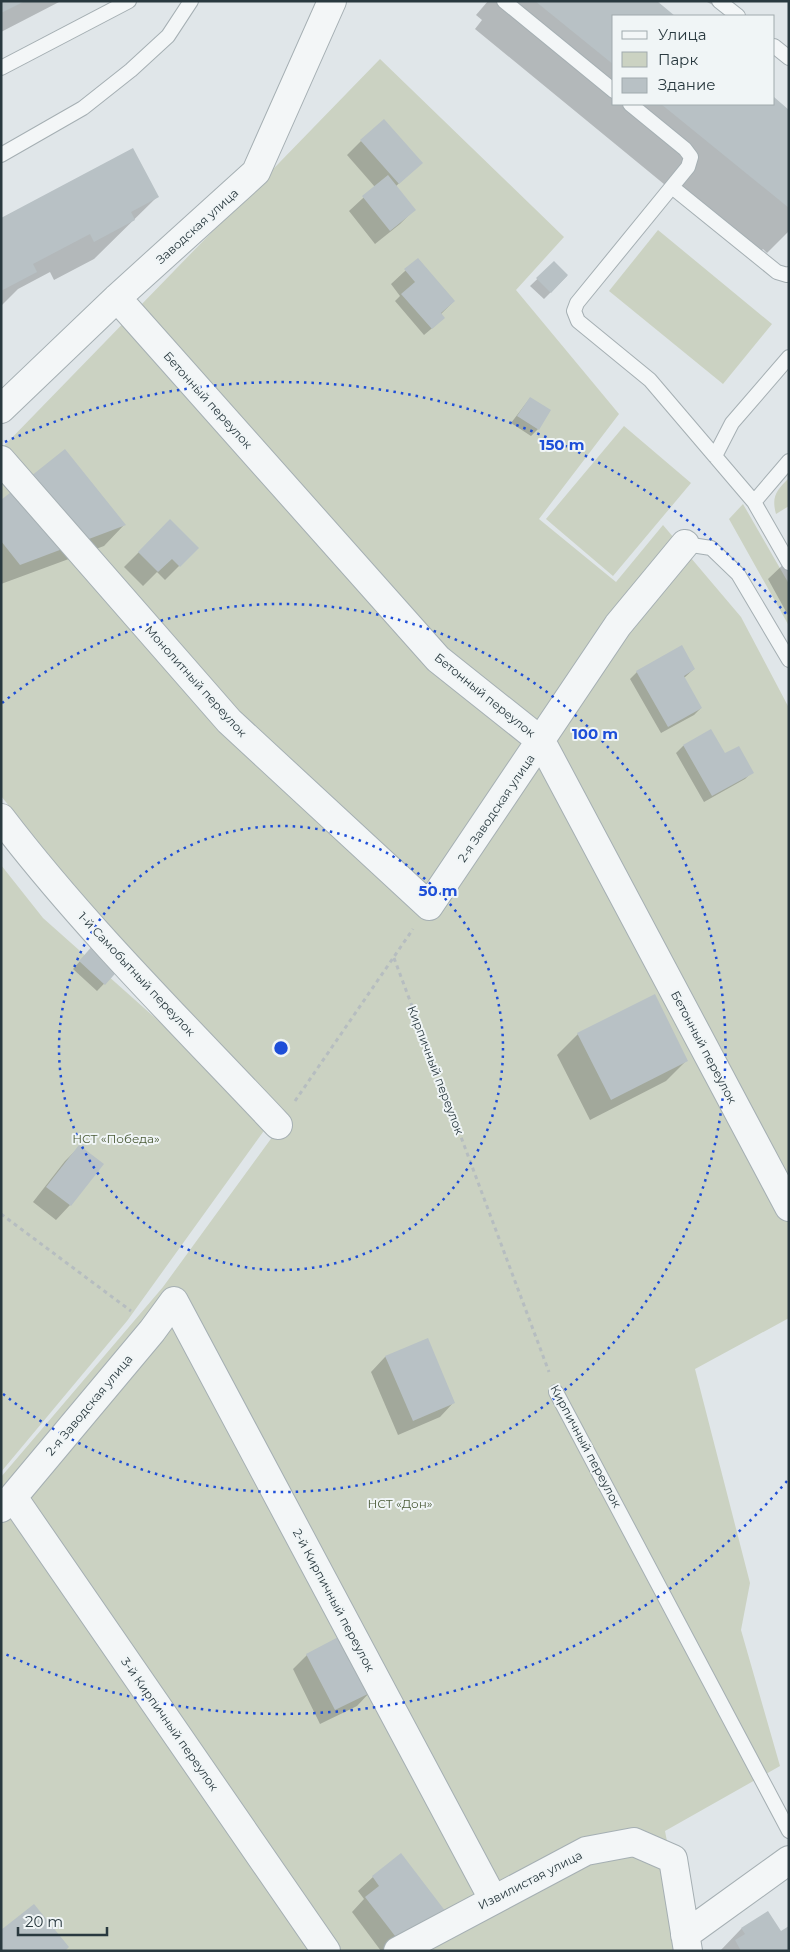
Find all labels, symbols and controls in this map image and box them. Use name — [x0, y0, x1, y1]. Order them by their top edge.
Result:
legend — [612, 15, 775, 105]
text: Улица — [658, 25, 706, 44]
text: Парк — [658, 50, 698, 69]
text: Здание — [658, 75, 716, 94]
street label: Заводская улица — [153, 185, 241, 267]
street label: Бетонный переулок — [160, 348, 256, 452]
text: 150 m — [540, 435, 584, 454]
street label: Монолитный переулок — [142, 622, 250, 740]
street label: Бетонный переулок — [431, 650, 539, 740]
text: 100 m — [572, 724, 618, 743]
street label: 2-я Заводская улица — [454, 751, 538, 865]
text: 50 m — [418, 881, 458, 900]
street label: 1-й Самобытный переулок — [75, 909, 199, 1039]
street label: Бетонный переулок — [668, 988, 740, 1106]
street label: Кирпичный переулок — [404, 1003, 468, 1137]
centre of rings — [272, 1039, 290, 1057]
park label: НСТ «Победа» — [72, 1131, 160, 1146]
street label: 2-я Заводская улица — [42, 1351, 136, 1459]
street label: Кирпичный переулок — [547, 1382, 625, 1510]
park label: НСТ «Дон» — [368, 1496, 433, 1511]
street label: 2-й Кирпичный переулок — [290, 1526, 378, 1674]
street label: 3-й Кирпичный переулок — [118, 1654, 222, 1794]
street label: Извилистая улица — [475, 1847, 585, 1913]
scale bar — [18, 1904, 106, 1936]
text: 20 m — [25, 1912, 63, 1931]

